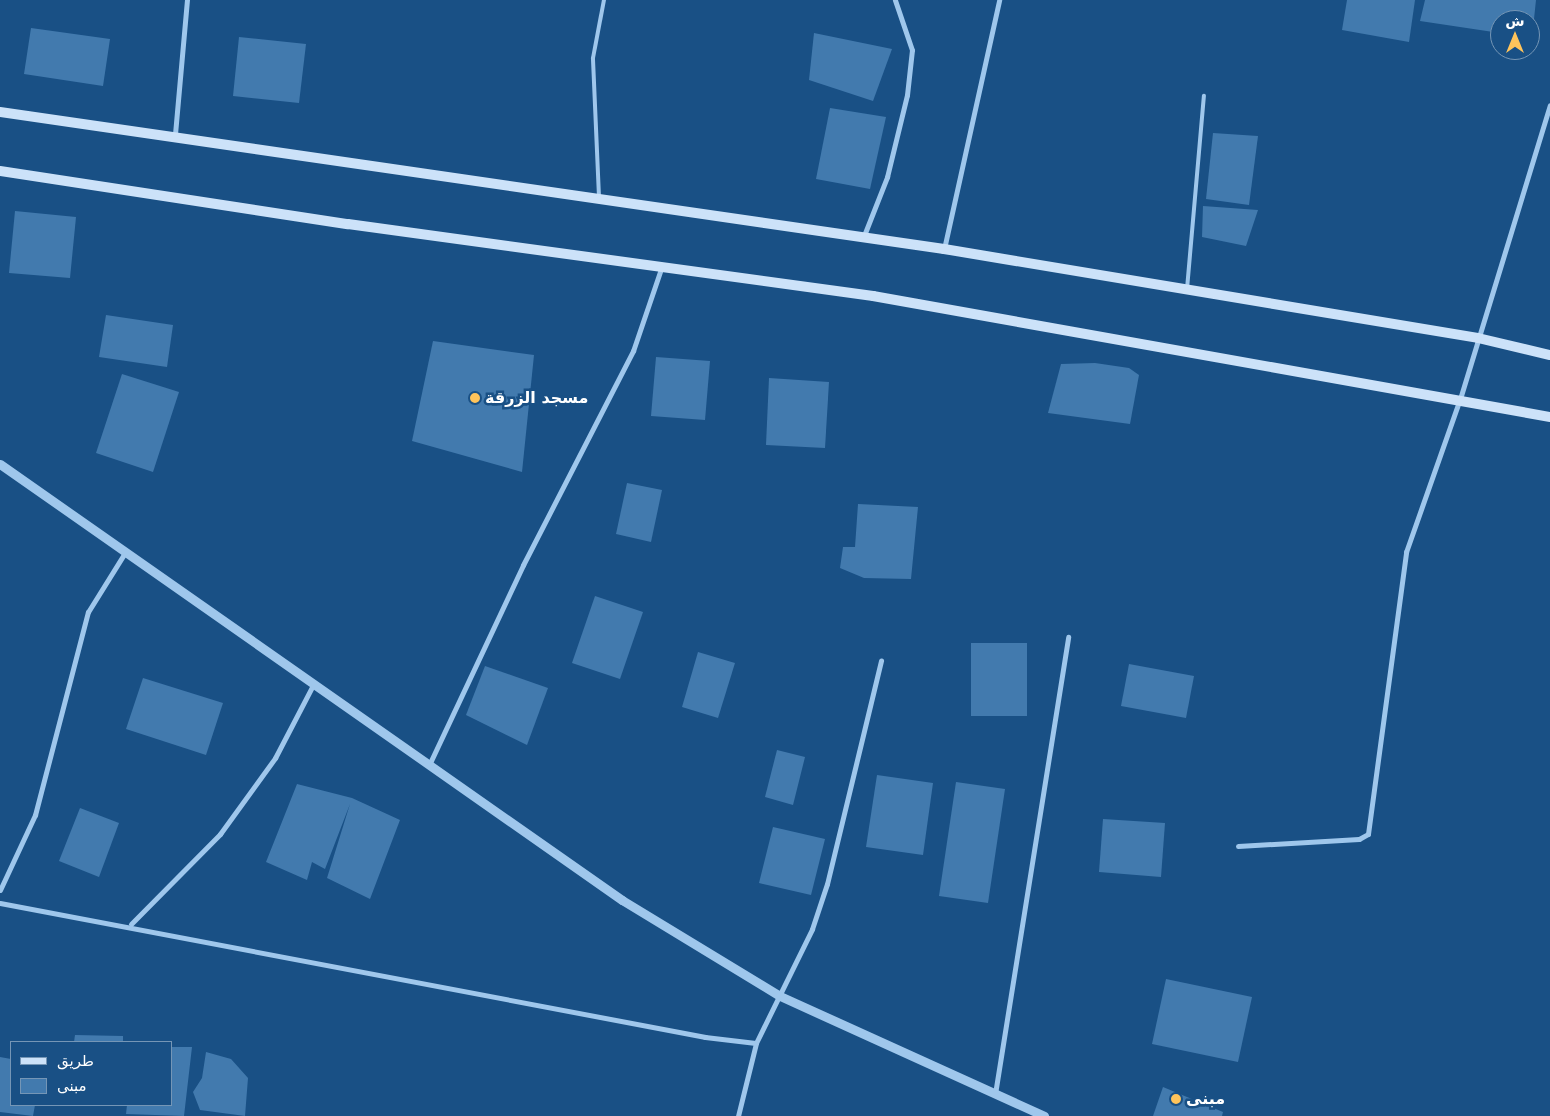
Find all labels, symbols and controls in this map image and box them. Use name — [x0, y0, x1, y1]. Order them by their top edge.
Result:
north arrow — [1490, 10, 1540, 60]
text: ش — [1505, 13, 1525, 29]
place label: مسجد الزرقة — [485, 388, 588, 408]
marker: مسجد الزرقة — [469, 392, 481, 404]
legend — [10, 1041, 172, 1106]
text: طريق — [57, 1052, 94, 1070]
text: مبنى — [57, 1077, 87, 1095]
place label: مبنى — [1186, 1089, 1225, 1109]
marker: مبنى — [1170, 1093, 1182, 1105]

